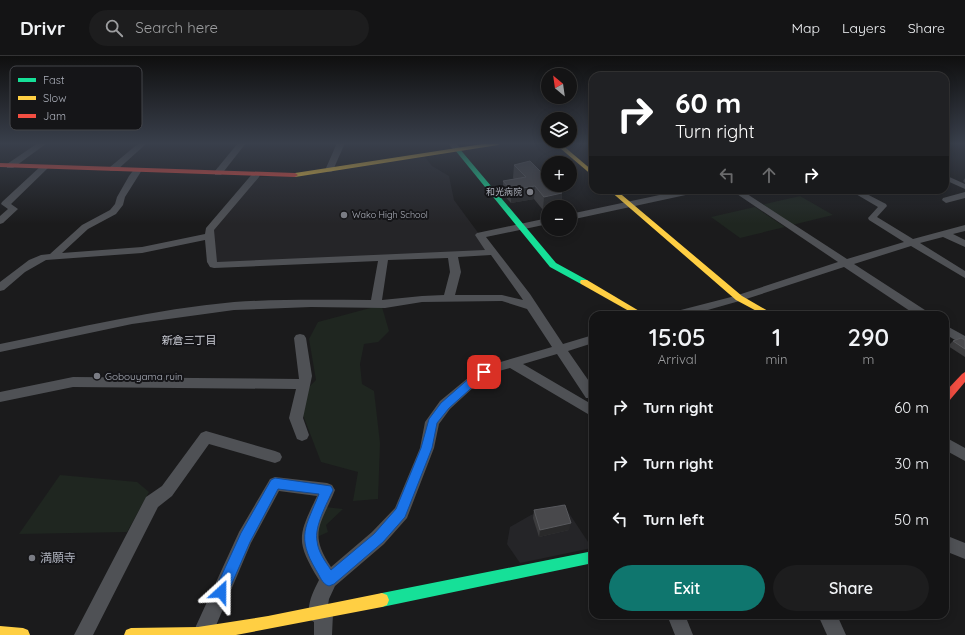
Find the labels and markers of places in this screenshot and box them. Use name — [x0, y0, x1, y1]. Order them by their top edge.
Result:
place label: 和光病院 — [486, 186, 522, 197]
marker: 和光病院 — [525, 187, 535, 197]
place label: Wako High School — [352, 209, 428, 220]
marker: Wako High School — [339, 210, 349, 220]
pin — [467, 355, 501, 389]
place label: Gobouyama ruin — [105, 370, 183, 383]
marker: Gobouyama ruin — [92, 371, 102, 381]
place label: 満願寺 — [40, 550, 76, 565]
marker: 満願寺 — [27, 553, 37, 563]

